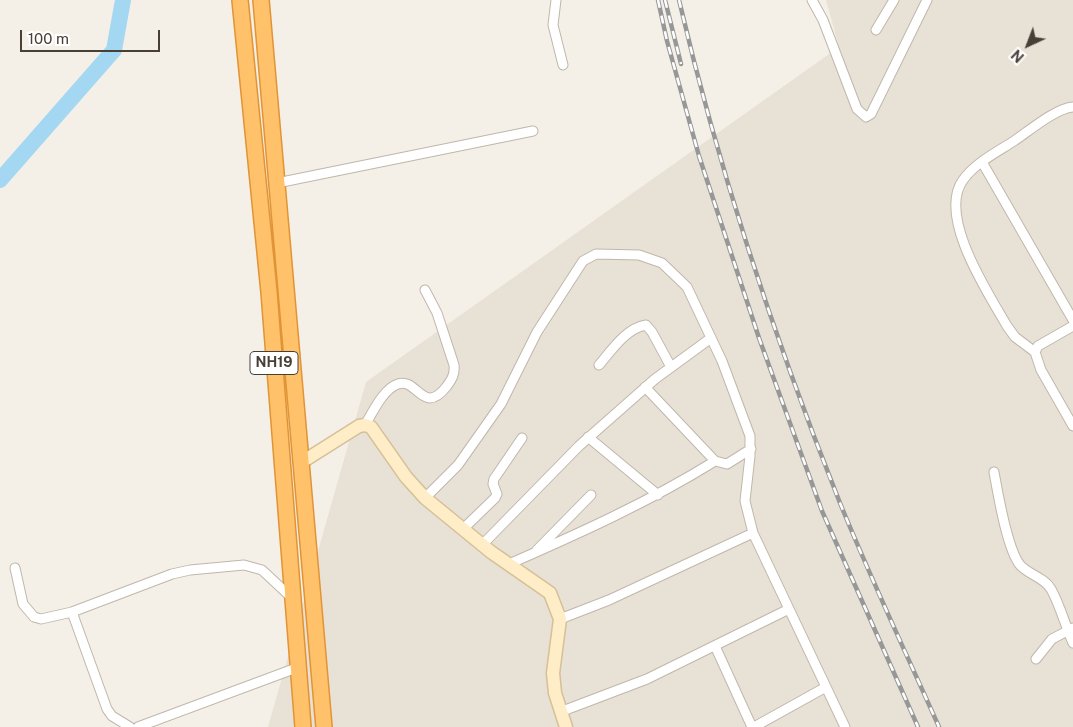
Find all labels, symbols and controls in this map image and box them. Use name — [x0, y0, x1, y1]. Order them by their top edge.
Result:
scale bar — [22, 20, 162, 52]
north arrow — [1003, 20, 1053, 70]
text: 100 m — [28, 30, 69, 47]
text: N — [1008, 46, 1027, 66]
road number: NH19 — [250, 352, 298, 374]

